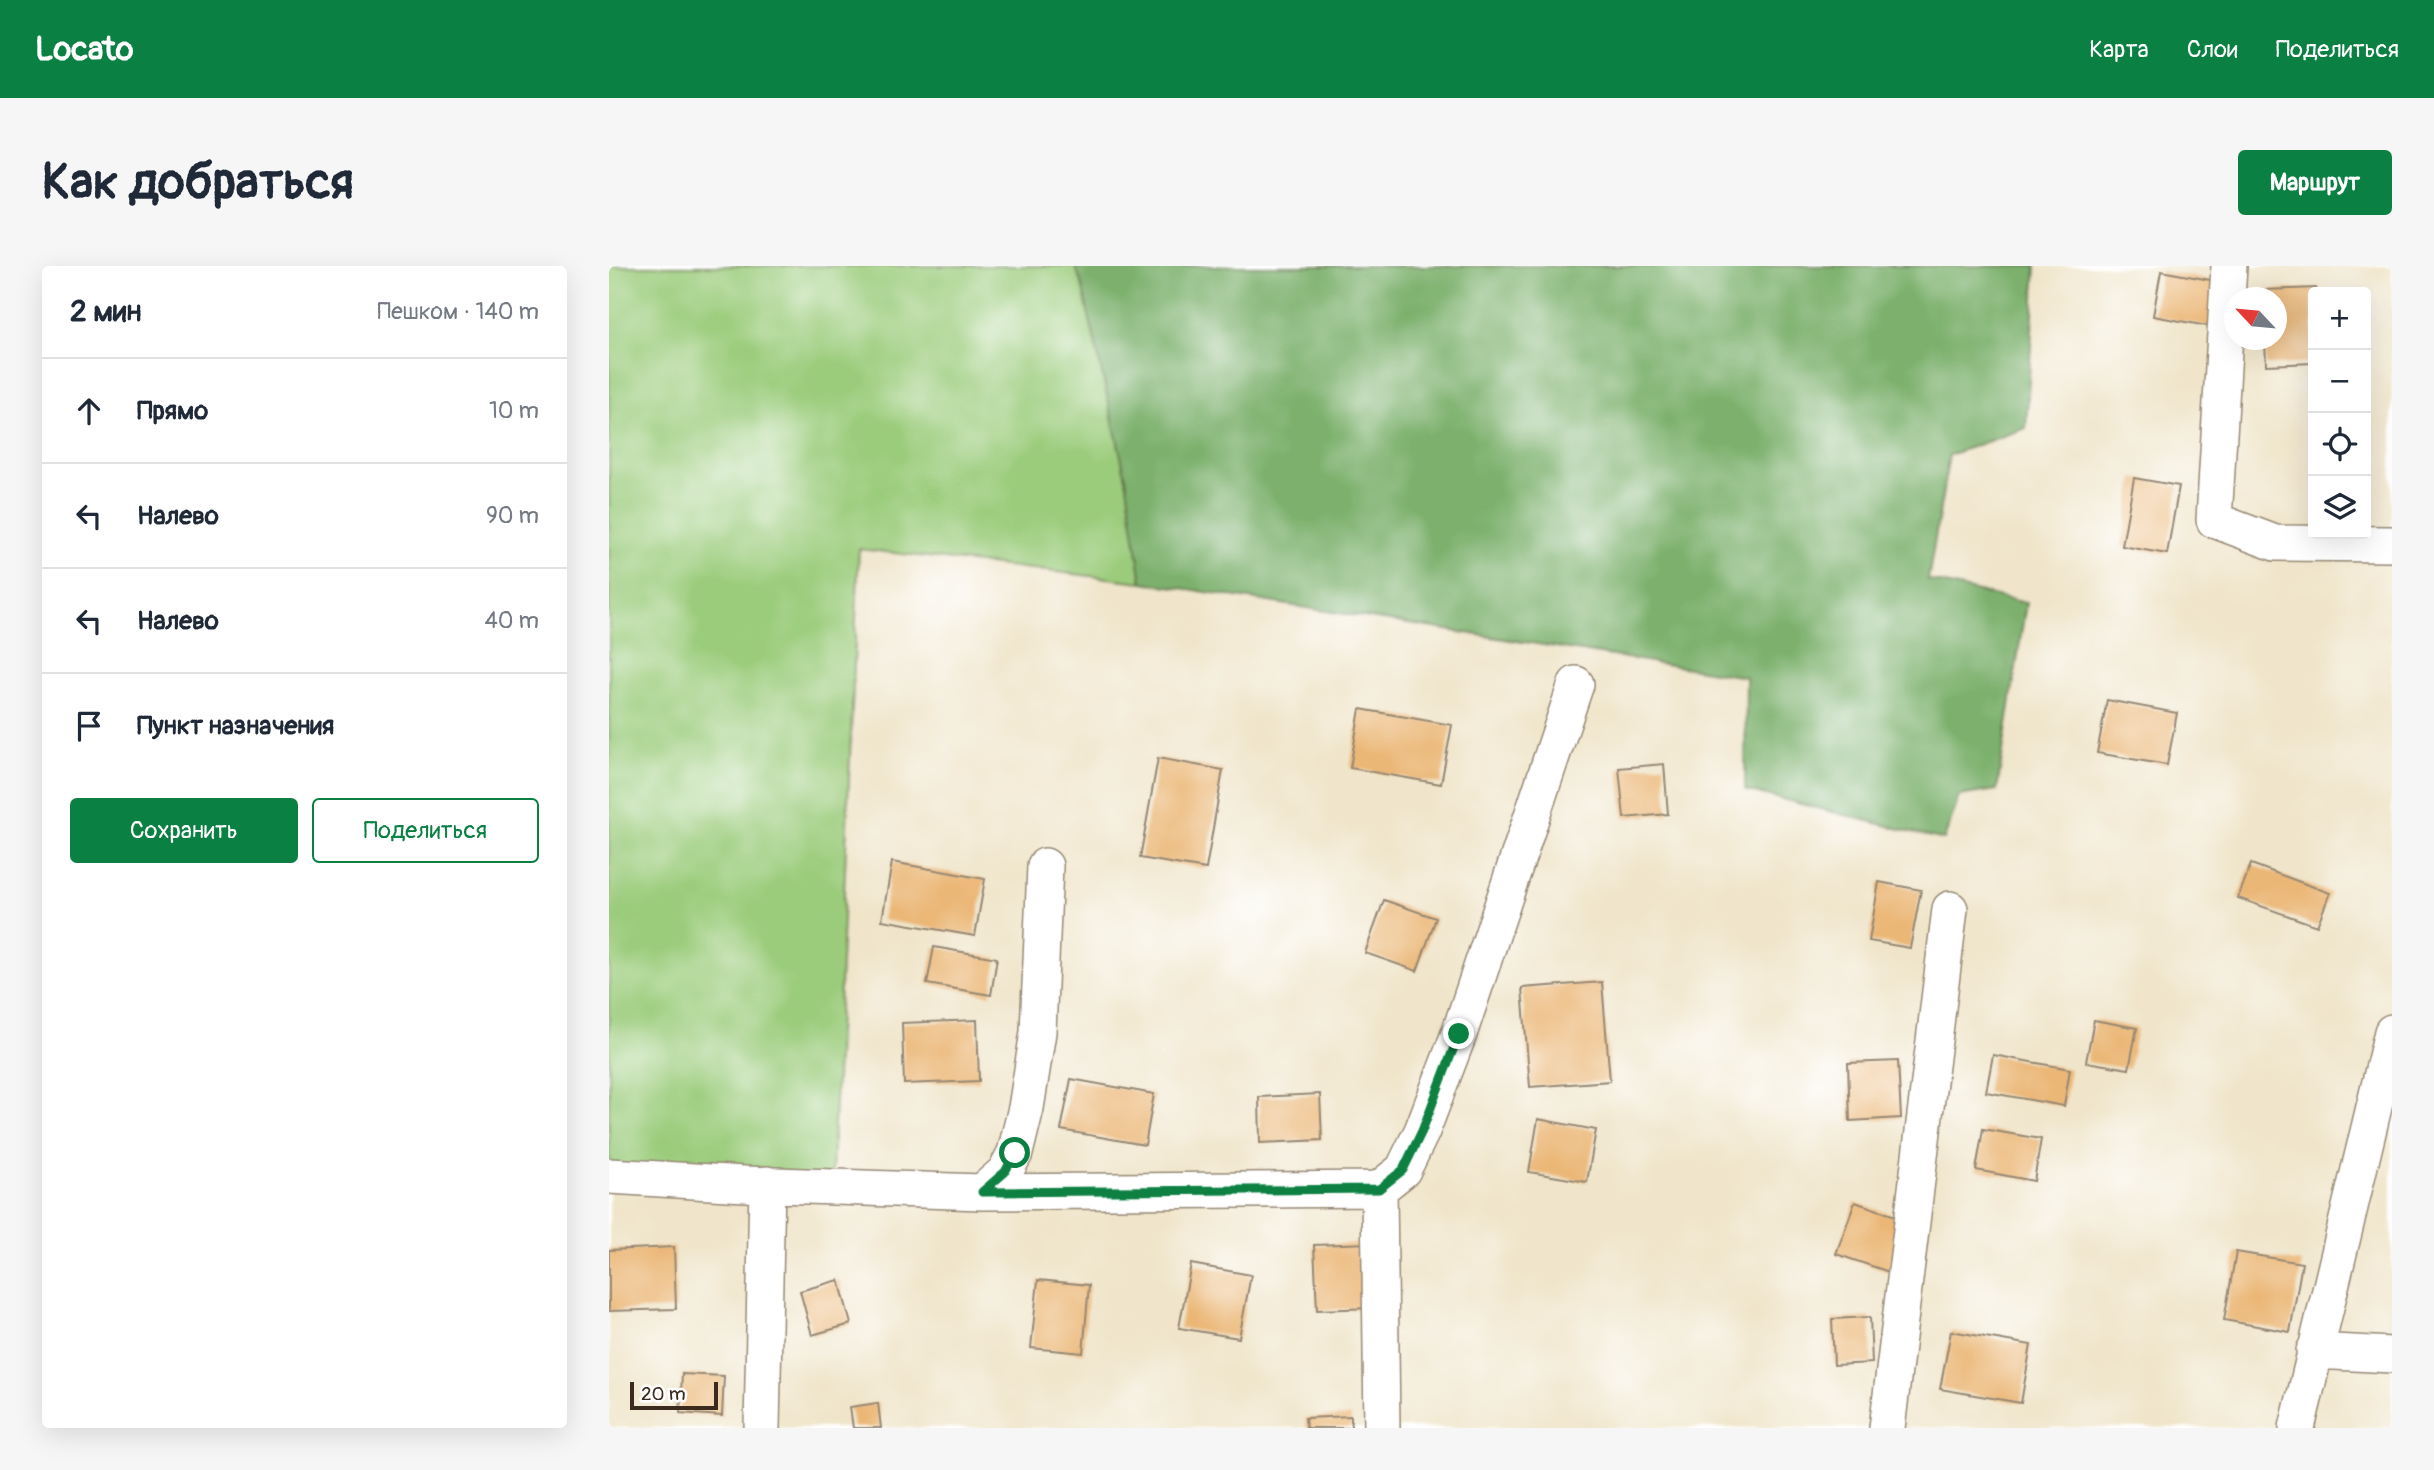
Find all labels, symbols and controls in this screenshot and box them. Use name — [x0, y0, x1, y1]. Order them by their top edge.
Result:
text: Locato — [35, 29, 133, 70]
text: Карта — [2089, 35, 2149, 64]
text: Слои — [2187, 35, 2238, 64]
text: Поделиться — [2276, 35, 2399, 64]
button: Маршрут — [2238, 150, 2392, 215]
text: Как добраться — [42, 152, 354, 213]
north arrow — [2224, 287, 2287, 350]
map controls — [2308, 287, 2371, 539]
button: + — [2308, 287, 2371, 350]
text: 2 мин — [70, 293, 141, 330]
text: Пешком · 140 m — [377, 297, 539, 326]
button: − — [2308, 350, 2371, 413]
icon: ahead — [70, 392, 108, 430]
text: Прямо — [137, 395, 208, 427]
text: 10 m — [489, 396, 539, 425]
button: locate — [2308, 413, 2371, 476]
button: layers — [2308, 476, 2371, 539]
icon: left — [70, 497, 108, 535]
text: Налево — [137, 500, 219, 532]
text: 90 m — [486, 501, 539, 530]
icon: left — [70, 602, 108, 640]
text: Налево — [137, 605, 219, 637]
text: 40 m — [485, 606, 539, 635]
icon: arrive — [70, 707, 108, 745]
text: Пункт назначения — [137, 710, 334, 742]
button: Сохранить — [70, 798, 298, 863]
button: Поделиться — [312, 798, 539, 863]
route end — [1443, 1018, 1474, 1049]
route start — [999, 1137, 1030, 1168]
scale bar — [630, 1379, 717, 1411]
text: 20 m — [641, 1382, 686, 1406]

